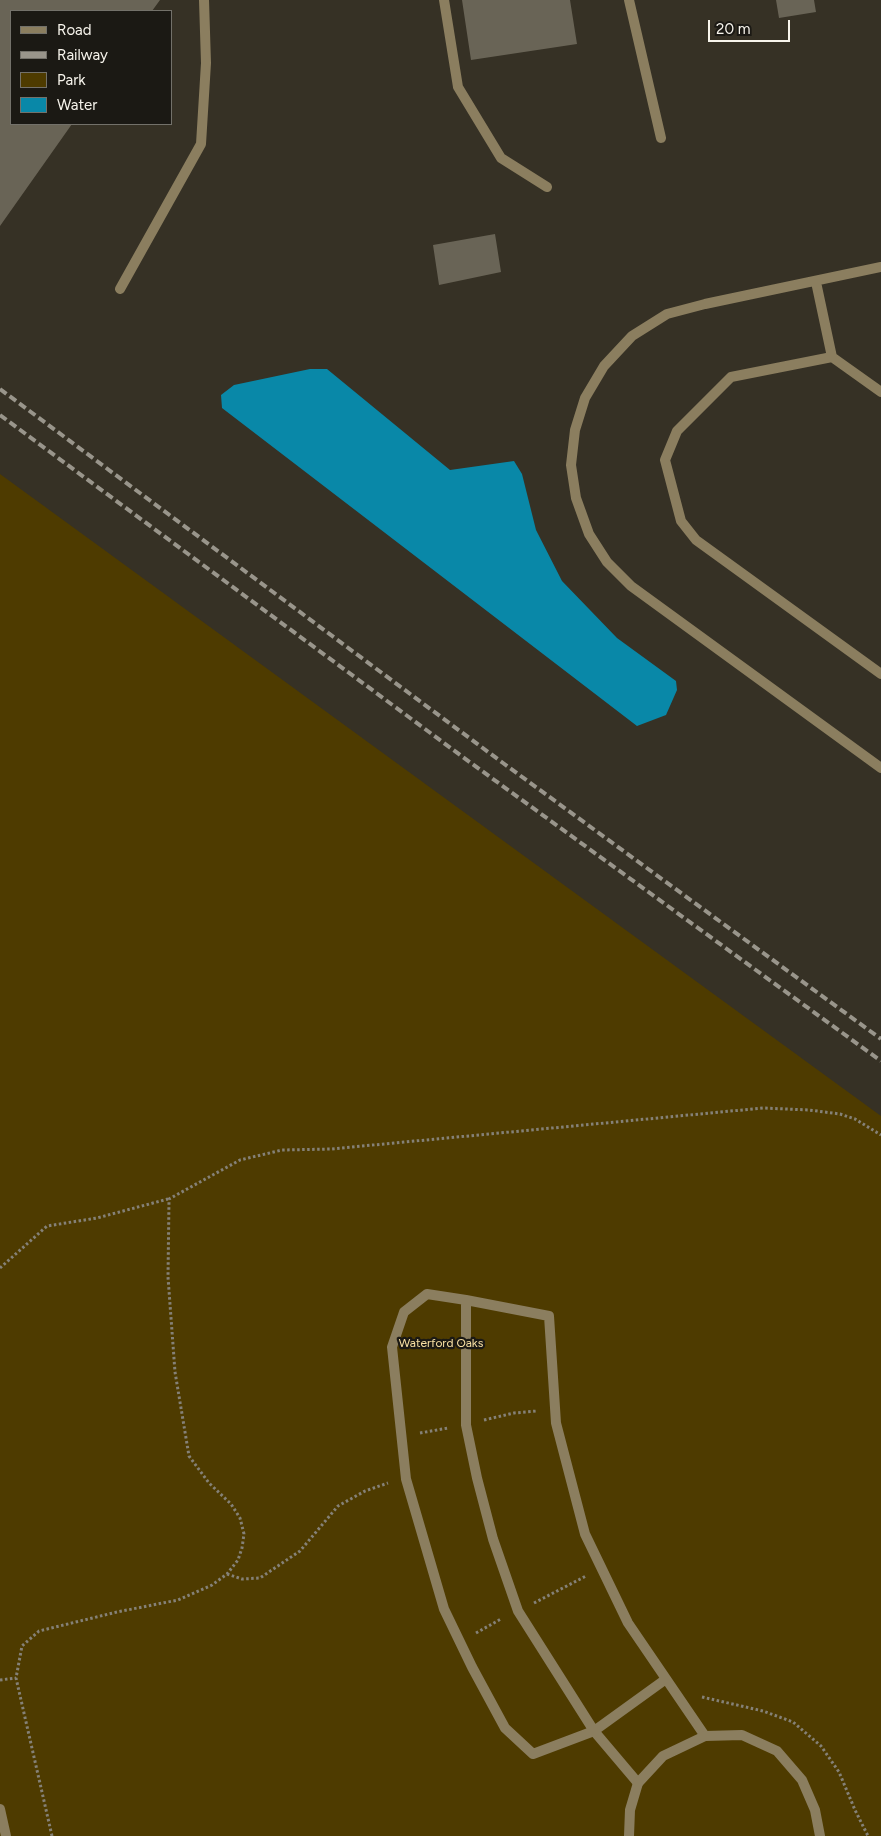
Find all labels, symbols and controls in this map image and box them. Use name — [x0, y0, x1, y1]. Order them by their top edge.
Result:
legend — [10, 10, 172, 125]
scale bar — [711, 10, 794, 42]
text: 20 m — [716, 20, 750, 38]
text: Road — [57, 21, 92, 39]
text: Railway — [57, 46, 108, 64]
text: Park — [57, 71, 86, 89]
text: Water — [57, 96, 97, 114]
park label: Waterford Oaks — [399, 1336, 483, 1350]

